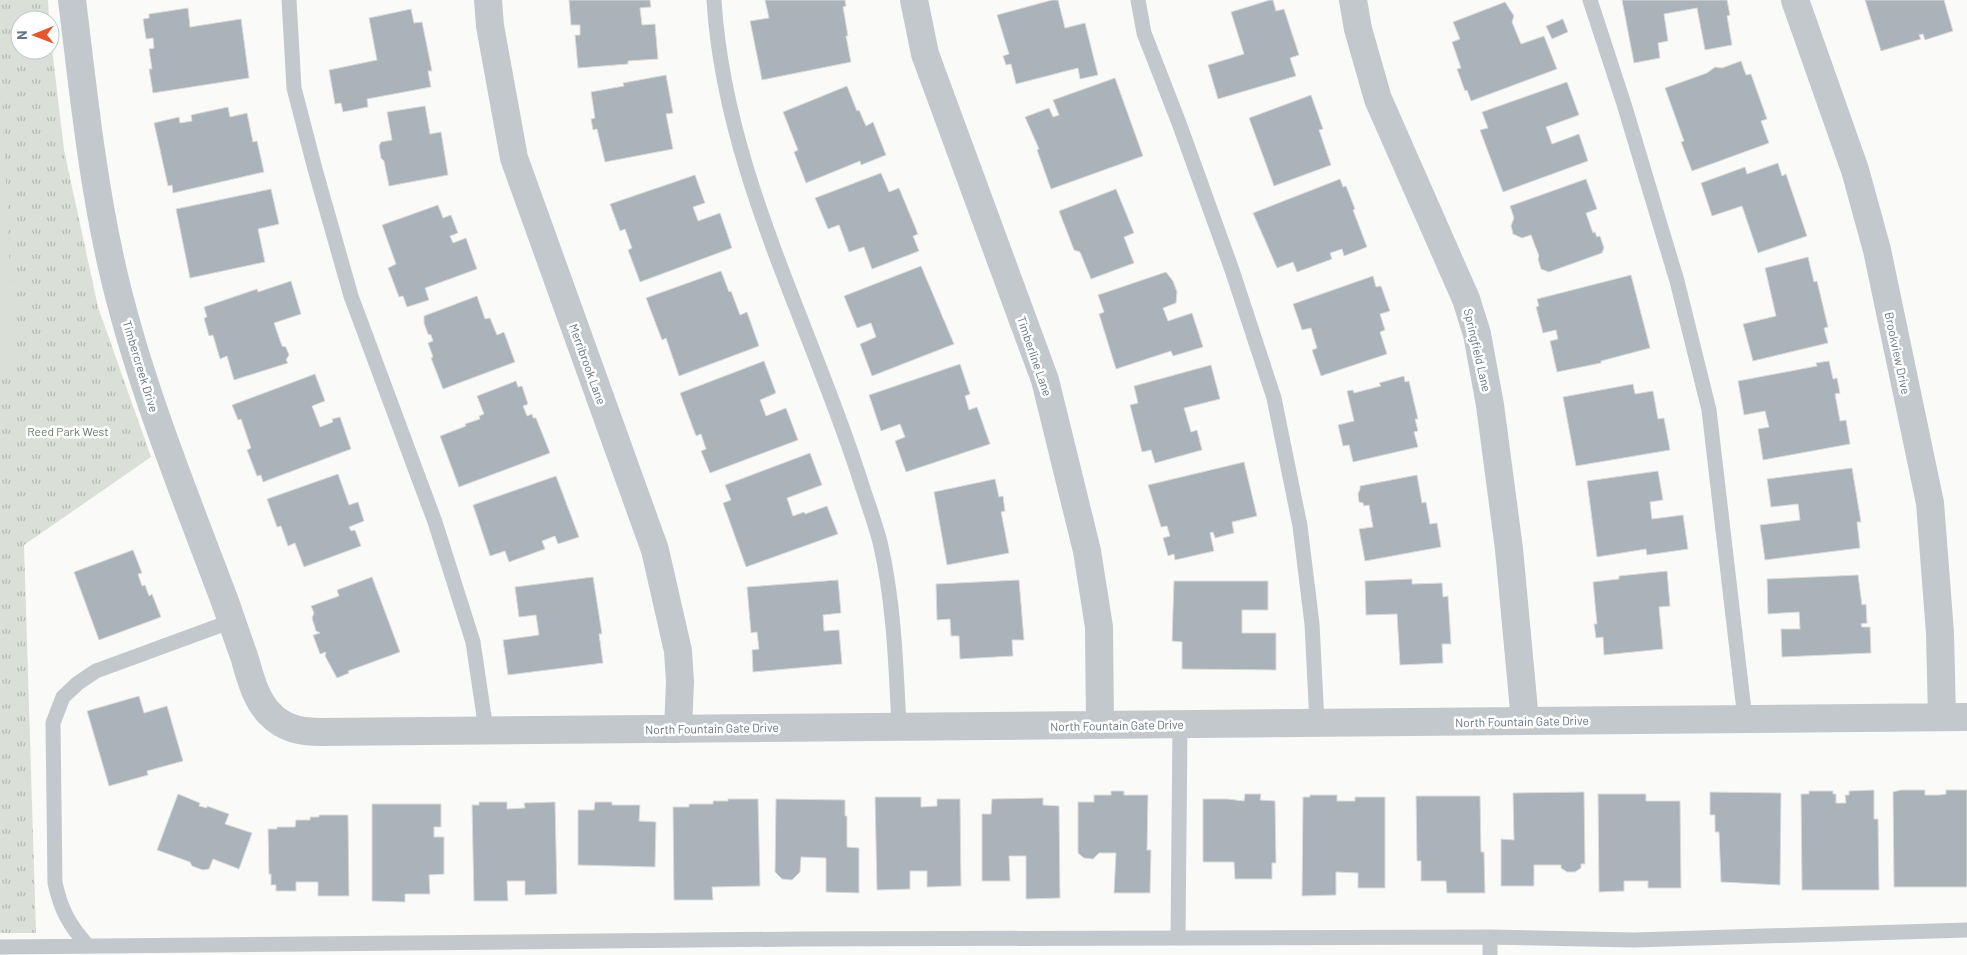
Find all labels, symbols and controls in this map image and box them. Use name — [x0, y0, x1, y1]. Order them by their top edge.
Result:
north arrow — [10, 10, 60, 60]
text: N — [13, 30, 30, 40]
street label: Springfield Lane — [1462, 307, 1494, 393]
street label: Brookview Drive — [1882, 311, 1914, 395]
street label: Timberline Lane — [1015, 314, 1055, 398]
street label: Timbercreek Drive — [120, 318, 162, 414]
street label: Merribrook Lane — [567, 322, 609, 406]
park label: Reed Park West — [27, 424, 109, 438]
street label: North Fountain Gate Drive — [1455, 713, 1589, 729]
street label: North Fountain Gate Drive — [1050, 717, 1184, 733]
street label: North Fountain Gate Drive — [645, 720, 779, 736]

